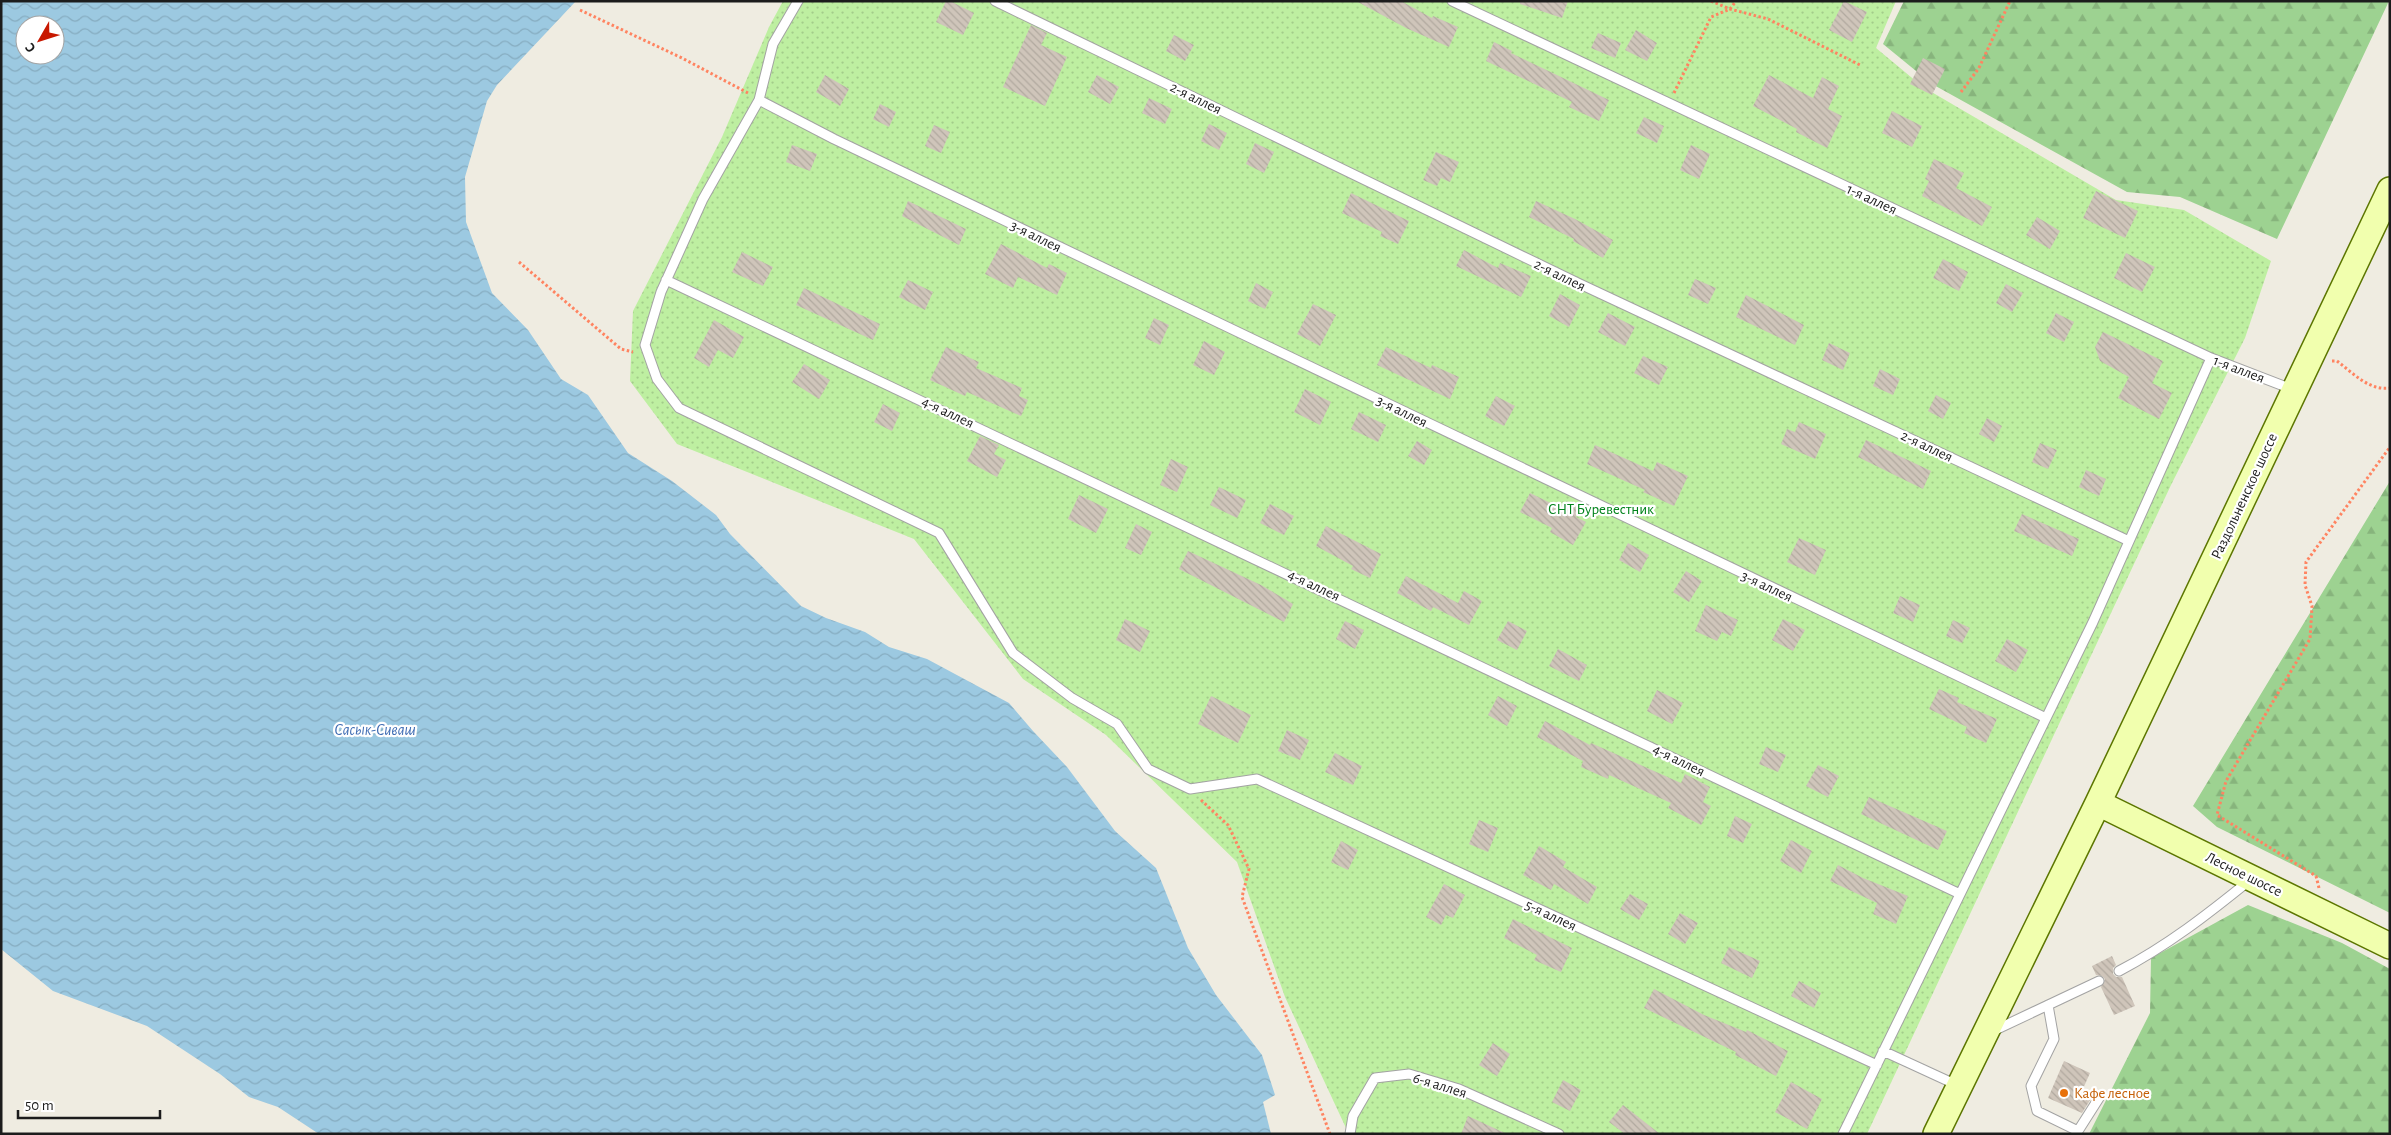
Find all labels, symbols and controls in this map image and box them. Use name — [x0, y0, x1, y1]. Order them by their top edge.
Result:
north arrow — [15, 15, 65, 65]
text: С — [23, 40, 39, 55]
street label: 2-я аллея — [1168, 80, 1224, 117]
street label: 1-я аллея — [1844, 181, 1899, 218]
street label: 3-я аллея — [1008, 218, 1064, 255]
street label: 2-я аллея — [1532, 257, 1588, 294]
street label: 1-я аллея — [2211, 353, 2267, 386]
street label: 3-я аллея — [1374, 393, 1430, 430]
street label: 4-я аллея — [919, 394, 976, 431]
street label: 2-я аллея — [1899, 428, 1955, 465]
street label: Раздольненское шоссе — [2209, 431, 2280, 562]
park label: СНТ Буревестник — [1548, 502, 1654, 517]
street label: 4-я аллея — [1285, 567, 1342, 604]
street label: 3-я аллея — [1739, 568, 1795, 605]
water label: Сасык-Сиваш — [334, 722, 416, 738]
street label: 4-я аллея — [1650, 741, 1707, 779]
street label: Лесное шоссе — [2203, 850, 2284, 899]
street label: 5-я аллея — [1523, 897, 1579, 934]
street label: 6-я аллея — [1411, 1070, 1469, 1101]
place label: Кафе лесное — [2074, 1086, 2150, 1101]
marker: Кафе лесное — [2058, 1087, 2070, 1099]
scale bar — [18, 1088, 160, 1120]
text: 50 m — [25, 1098, 54, 1113]

